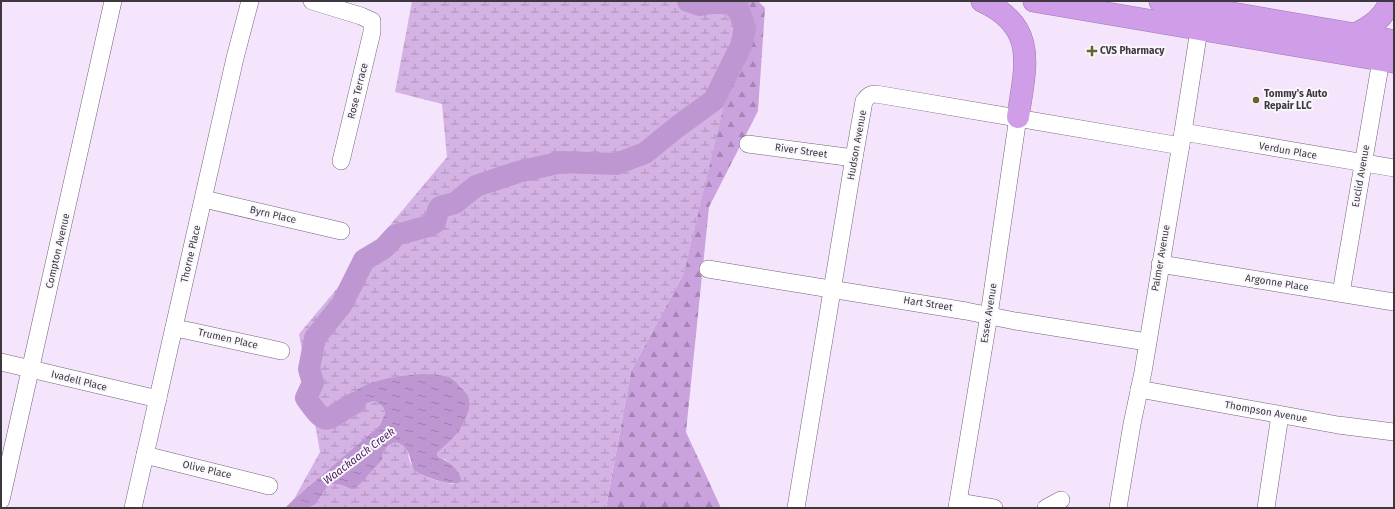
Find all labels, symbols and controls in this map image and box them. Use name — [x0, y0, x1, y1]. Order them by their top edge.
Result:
place label: CVS Pharmacy — [1100, 45, 1165, 57]
marker: CVS Pharmacy — [1087, 46, 1097, 56]
street label: Rose Terrace — [345, 62, 371, 120]
place label: Tommy's Auto Repair LLC — [1264, 88, 1327, 112]
marker: Tommy's Auto Repair LLC — [1251, 95, 1261, 105]
street label: Hudson Avenue — [845, 109, 869, 181]
street label: Verdun Place — [1258, 140, 1318, 162]
street label: River Street — [774, 141, 828, 161]
street label: Euclid Avenue — [1350, 144, 1372, 208]
street label: Byrn Place — [249, 204, 297, 226]
street label: Compton Avenue — [44, 212, 72, 290]
street label: Thorne Place — [179, 224, 203, 284]
street label: Palmer Avenue — [1149, 224, 1173, 292]
street label: Argonne Place — [1244, 272, 1310, 294]
street label: Essex Avenue — [978, 282, 1000, 344]
street label: Hart Street — [903, 294, 954, 314]
street label: Trumen Place — [197, 326, 259, 352]
street label: Ivadell Place — [50, 368, 108, 394]
street label: Thompson Avenue — [1224, 399, 1308, 425]
water label: Waackaack Creek — [321, 425, 397, 487]
street label: Olive Place — [181, 459, 233, 481]

